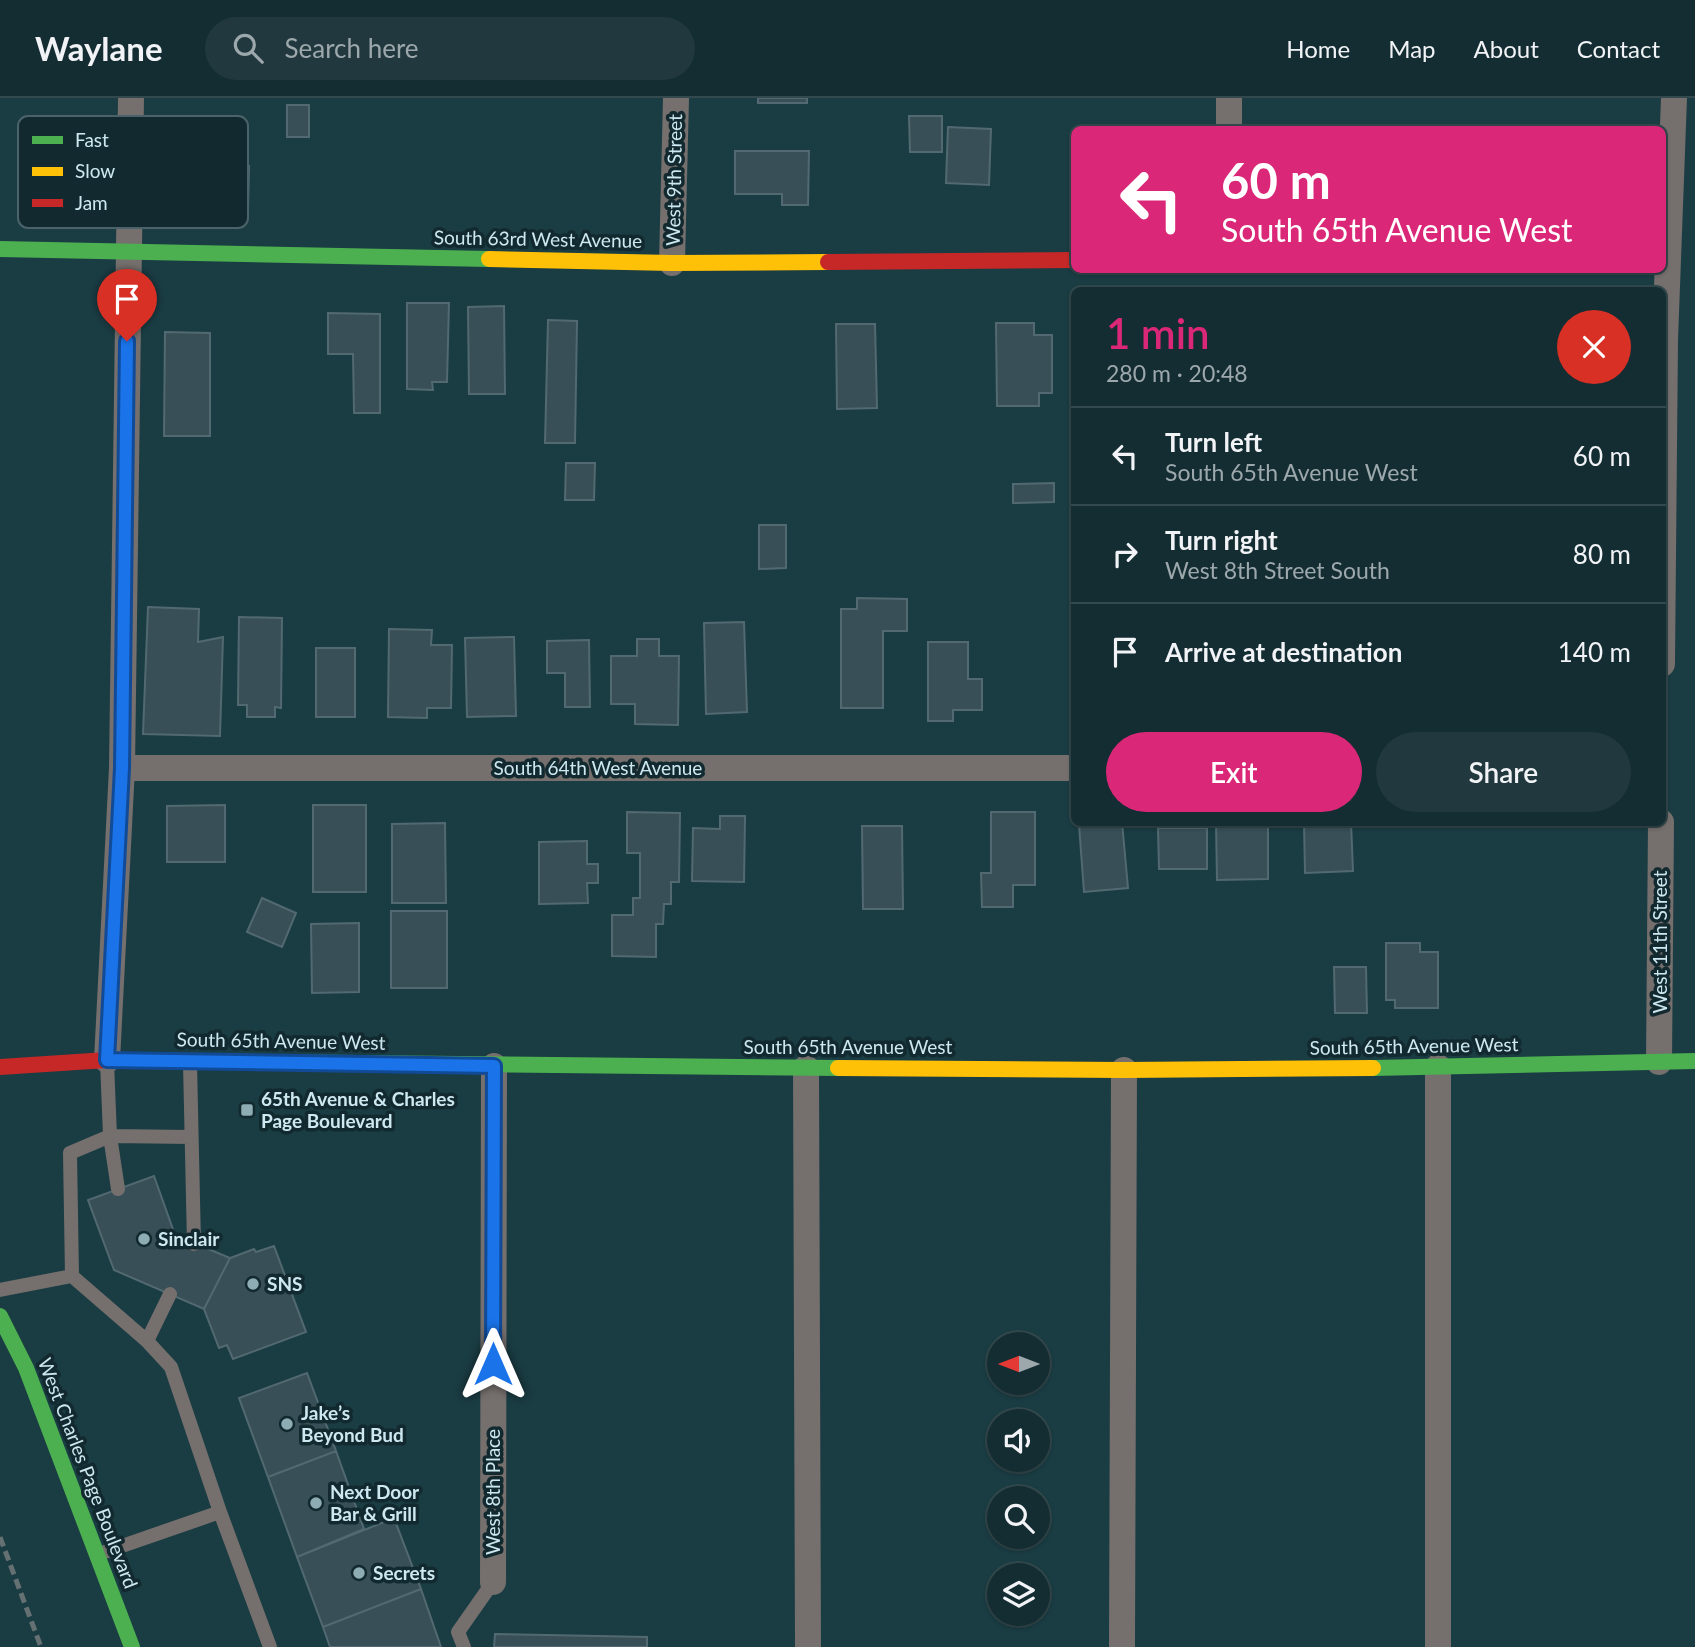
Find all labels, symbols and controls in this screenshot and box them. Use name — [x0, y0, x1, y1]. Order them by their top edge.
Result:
search box — [205, 17, 695, 80]
text: Waylane — [35, 28, 163, 68]
icon: search — [229, 29, 267, 67]
text: Search here — [285, 32, 419, 64]
text: Home — [1286, 34, 1350, 63]
text: Map — [1388, 34, 1436, 63]
text: About — [1474, 34, 1539, 63]
text: Contact — [1577, 34, 1660, 63]
street label: West 9th Street — [661, 114, 686, 246]
legend — [18, 116, 248, 228]
text: Fast — [75, 128, 109, 151]
text: 60 m — [1221, 151, 1331, 209]
icon: left — [1106, 154, 1197, 245]
text: Slow — [75, 159, 115, 182]
text: Jam — [75, 191, 108, 214]
text: South 65th Avenue West — [1221, 210, 1573, 249]
street label: South 63rd West Avenue — [434, 225, 642, 252]
pin — [97, 269, 157, 341]
icon: arrive — [108, 280, 146, 318]
text: 1 min — [1106, 308, 1210, 358]
button: close — [1557, 310, 1631, 384]
text: 280 m · 20:48 — [1106, 359, 1248, 387]
text: Turn left — [1165, 426, 1262, 458]
icon: left — [1106, 437, 1144, 475]
text: 60 m — [1573, 440, 1631, 472]
text: South 65th Avenue West — [1165, 458, 1418, 486]
text: Turn right — [1165, 524, 1278, 556]
icon: right — [1106, 535, 1144, 573]
text: 80 m — [1573, 538, 1631, 570]
text: West 8th Street South — [1165, 556, 1390, 584]
icon: arrive — [1106, 633, 1144, 671]
text: Arrive at destination — [1165, 636, 1402, 668]
text: 140 m — [1558, 636, 1631, 668]
button: Exit — [1106, 732, 1362, 812]
button: Share — [1376, 732, 1631, 812]
street label: South 64th West Avenue — [494, 756, 702, 779]
street label: West 11th Street — [1648, 870, 1671, 1013]
street label: South 65th Avenue West — [176, 1027, 386, 1054]
street label: South 65th Avenue West — [1309, 1032, 1519, 1059]
street label: South 65th Avenue West — [744, 1035, 953, 1058]
place label: 65th Avenue & Charles Page Boulevard — [261, 1087, 455, 1132]
marker: 65th Avenue & Charles Page Boulevard — [239, 1102, 255, 1118]
place label: Sinclair — [158, 1227, 220, 1250]
marker: Sinclair — [136, 1231, 152, 1247]
place label: SNS — [267, 1272, 302, 1295]
marker: SNS — [245, 1276, 261, 1292]
position arrow — [456, 1327, 530, 1401]
north arrow — [987, 1332, 1050, 1395]
map controls — [987, 1332, 1050, 1626]
street label: West Charles Page Boulevard — [34, 1354, 143, 1591]
place label: Jake’s Beyond Bud — [301, 1401, 404, 1446]
button: sound — [987, 1409, 1050, 1472]
marker: Jake’s Beyond Bud — [279, 1416, 295, 1432]
street label: West 8th Place — [481, 1429, 504, 1555]
place label: Next Door Bar & Grill — [330, 1480, 420, 1525]
button: search — [987, 1486, 1050, 1549]
marker: Next Door Bar & Grill — [308, 1495, 324, 1511]
place label: Secrets — [373, 1561, 435, 1584]
button: layers — [987, 1563, 1050, 1626]
marker: Secrets — [351, 1565, 367, 1581]

